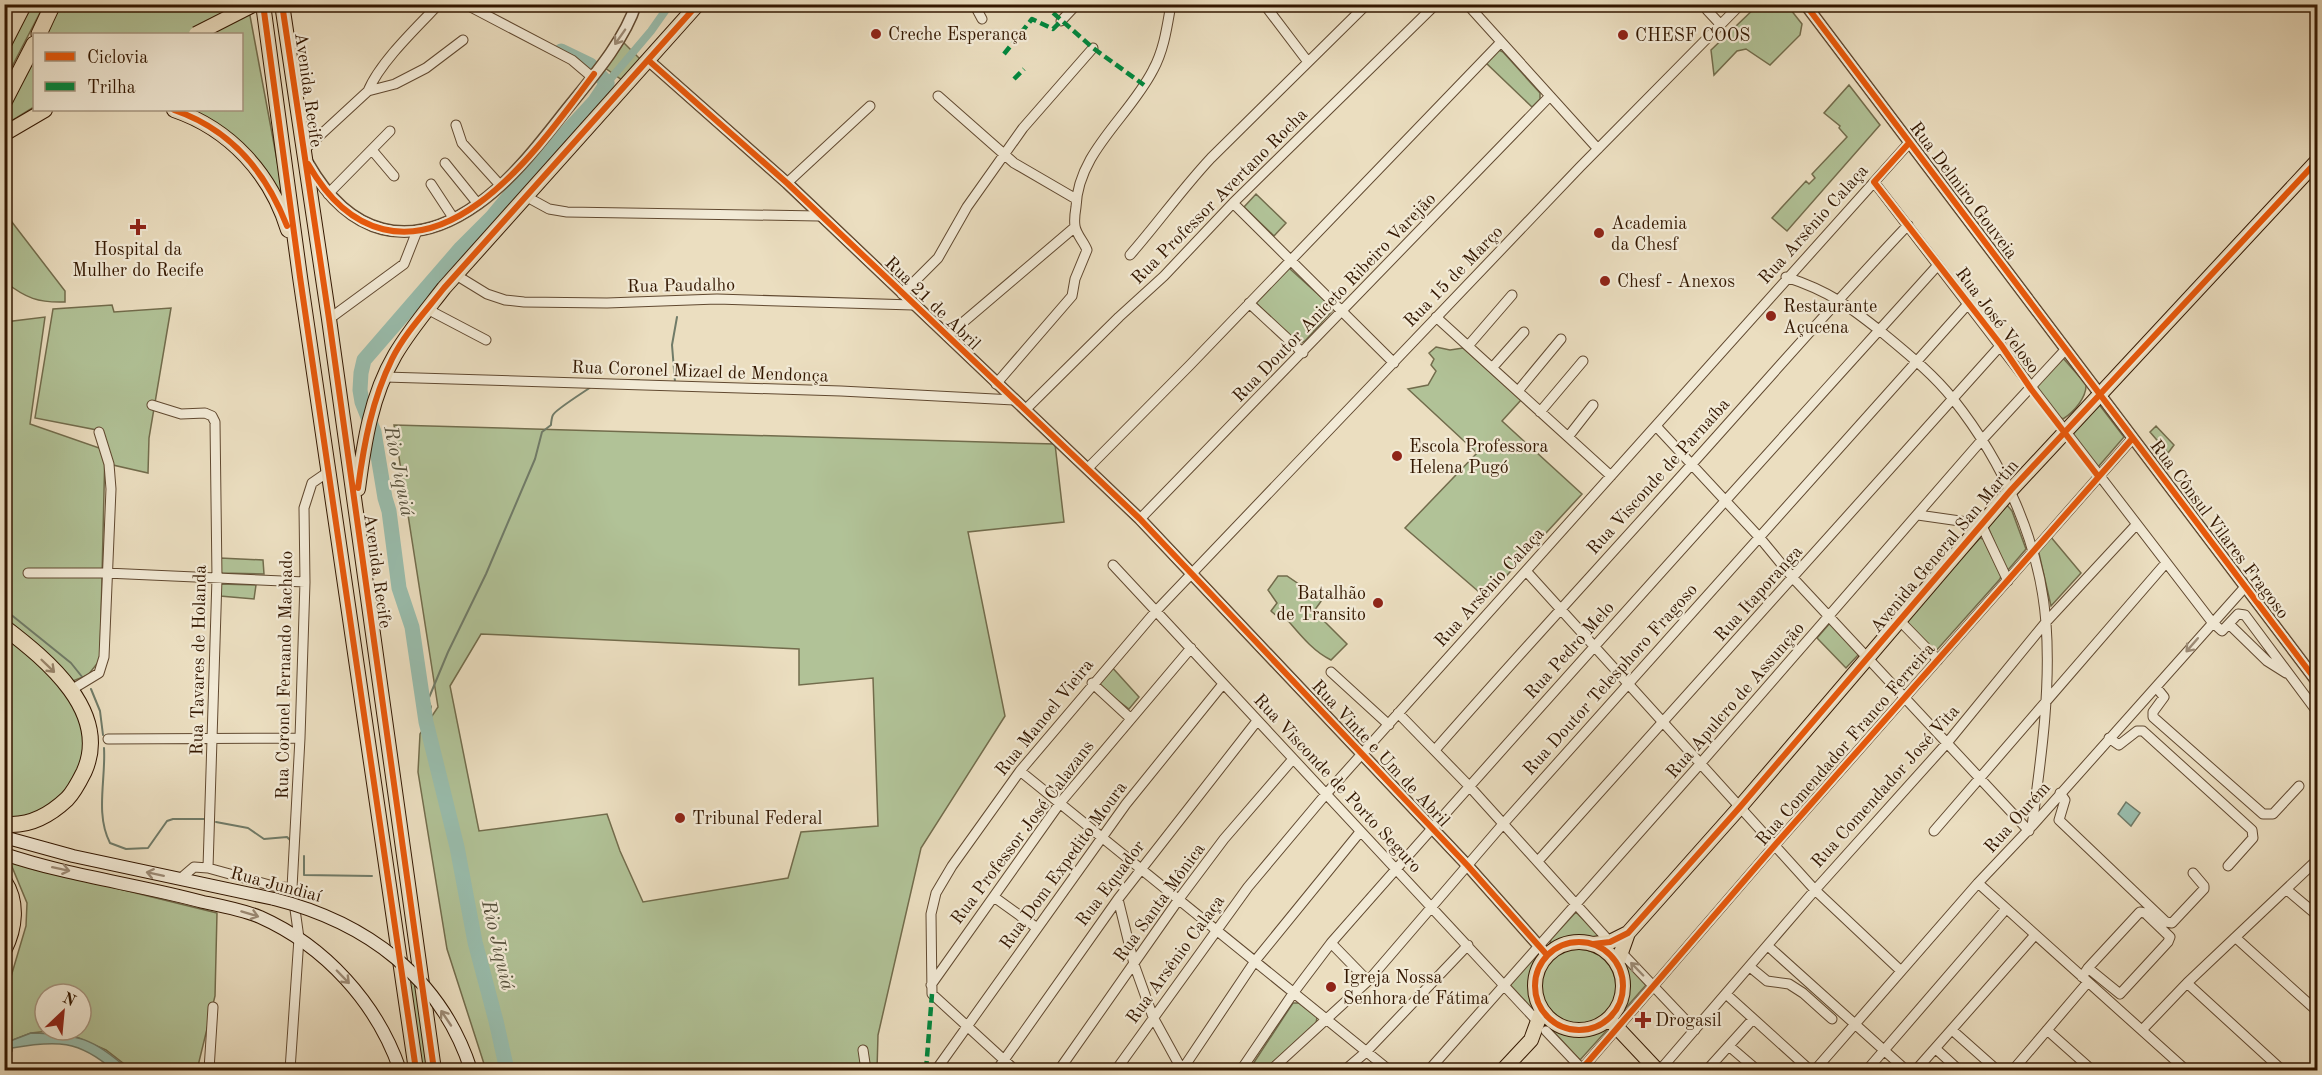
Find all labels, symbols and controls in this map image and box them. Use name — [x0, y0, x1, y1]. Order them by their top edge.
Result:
place label: Creche Esperança — [888, 26, 1027, 44]
marker: Creche Esperança — [869, 27, 883, 41]
place label: CHESF COOS — [1635, 27, 1750, 45]
one-way arrow — [614, 28, 626, 44]
marker: CHESF COOS — [1616, 28, 1630, 42]
street label: Avenida Recife — [291, 32, 325, 149]
legend — [33, 33, 243, 111]
text: Ciclovia — [87, 49, 148, 67]
text: Trilha — [87, 79, 136, 97]
street label: Rua Professor Avertano Rocha — [1128, 105, 1311, 288]
street label: Rua Delmiro Gouveia — [1906, 119, 2020, 263]
street label: Rua Arsênio Calaça — [1756, 161, 1872, 288]
street label: Rua Doutor Aniceto Ribeiro Varejão — [1230, 189, 1440, 406]
place label: Academia da Chesf — [1611, 215, 1687, 254]
marker: Hospital da Mulher do Recife — [129, 218, 147, 236]
street label: Rua 15 de Março — [1401, 222, 1507, 331]
marker: Academia da Chesf — [1592, 226, 1606, 240]
place label: Hospital da Mulher do Recife — [72, 241, 204, 280]
street label: Rua 21 de Abril — [881, 254, 984, 354]
street label: Rua José Veloso — [1952, 264, 2043, 377]
place label: Chesf - Anexos — [1617, 273, 1735, 291]
marker: Chesf - Anexos — [1598, 274, 1612, 288]
street label: Rua Paudalho — [627, 276, 735, 296]
place label: Restaurante Açucena — [1783, 298, 1877, 337]
marker: Restaurante Açucena — [1764, 309, 1778, 323]
street label: Rua Coronel Mizael de Mendonça — [571, 359, 829, 385]
street label: Rua Visconde de Parnaíba — [1584, 395, 1734, 558]
water label: Rio Jiquiá — [379, 423, 417, 519]
street label: Rua Cônsul Vilares Fragoso — [2146, 437, 2292, 622]
place label: Escola Professora Helena Pugó — [1409, 438, 1548, 477]
marker: Escola Professora Helena Pugó — [1390, 449, 1404, 463]
street label: Avenida General San Martin — [1867, 456, 2023, 637]
street label: Avenida Recife — [360, 513, 394, 630]
street label: Rua Arsênio Calaça — [1432, 524, 1548, 651]
street label: Rua Itaporanga — [1711, 542, 1806, 645]
street label: Rua Coronel Fernando Machado — [274, 550, 296, 799]
street label: Rua Tavares de Holanda — [188, 564, 210, 755]
street label: Rua Doutor Telesphoro Fragoso — [1520, 580, 1701, 779]
place label: Batalhão de Transito — [1277, 585, 1366, 624]
marker: Batalhão de Transito — [1371, 596, 1385, 610]
street label: Rua Pedro Melo — [1522, 599, 1618, 703]
street label: Rua Apulcro de Assunção — [1663, 619, 1808, 782]
one-way arrow — [2185, 637, 2199, 652]
street label: Rua Comendador Franco Ferreira — [1753, 640, 1939, 849]
street label: Rua Manoel Vieira — [992, 656, 1097, 779]
one-way arrow — [40, 658, 55, 673]
street label: Rua Vinte e Um de Abril — [1308, 677, 1453, 831]
street label: Rua Visconde de Porto Seguro — [1250, 691, 1425, 877]
street label: Rua Comendador José Vita — [1808, 702, 1963, 871]
street label: Rua Professor José Calazans — [948, 737, 1098, 928]
street label: Rua Dom Expedito Moura — [997, 778, 1131, 953]
street label: Rua Ourém — [1981, 779, 2054, 857]
place label: Tribunal Federal — [692, 810, 823, 828]
marker: Tribunal Federal — [673, 811, 687, 825]
street label: Rua Equador — [1073, 837, 1149, 930]
street label: Rua Santa Mônica — [1111, 840, 1209, 965]
one-way arrow — [51, 864, 70, 876]
street label: Rua Jundiaí — [228, 864, 323, 906]
one-way arrow — [146, 867, 165, 879]
street label: Rua Arsênio Calaça — [1123, 892, 1228, 1027]
water label: Rio Jiquiá — [477, 897, 517, 993]
one-way arrow — [240, 909, 259, 920]
one-way arrow — [1630, 961, 1645, 976]
one-way arrow — [335, 969, 350, 984]
place label: Igreja Nossa Senhora de Fátima — [1343, 969, 1489, 1008]
marker: Igreja Nossa Senhora de Fátima — [1324, 980, 1338, 994]
north arrow — [33, 982, 93, 1042]
text: N — [60, 990, 78, 1011]
one-way arrow — [440, 1010, 452, 1027]
place label: Drogasil — [1655, 1012, 1722, 1030]
marker: Drogasil — [1636, 1013, 1650, 1027]

